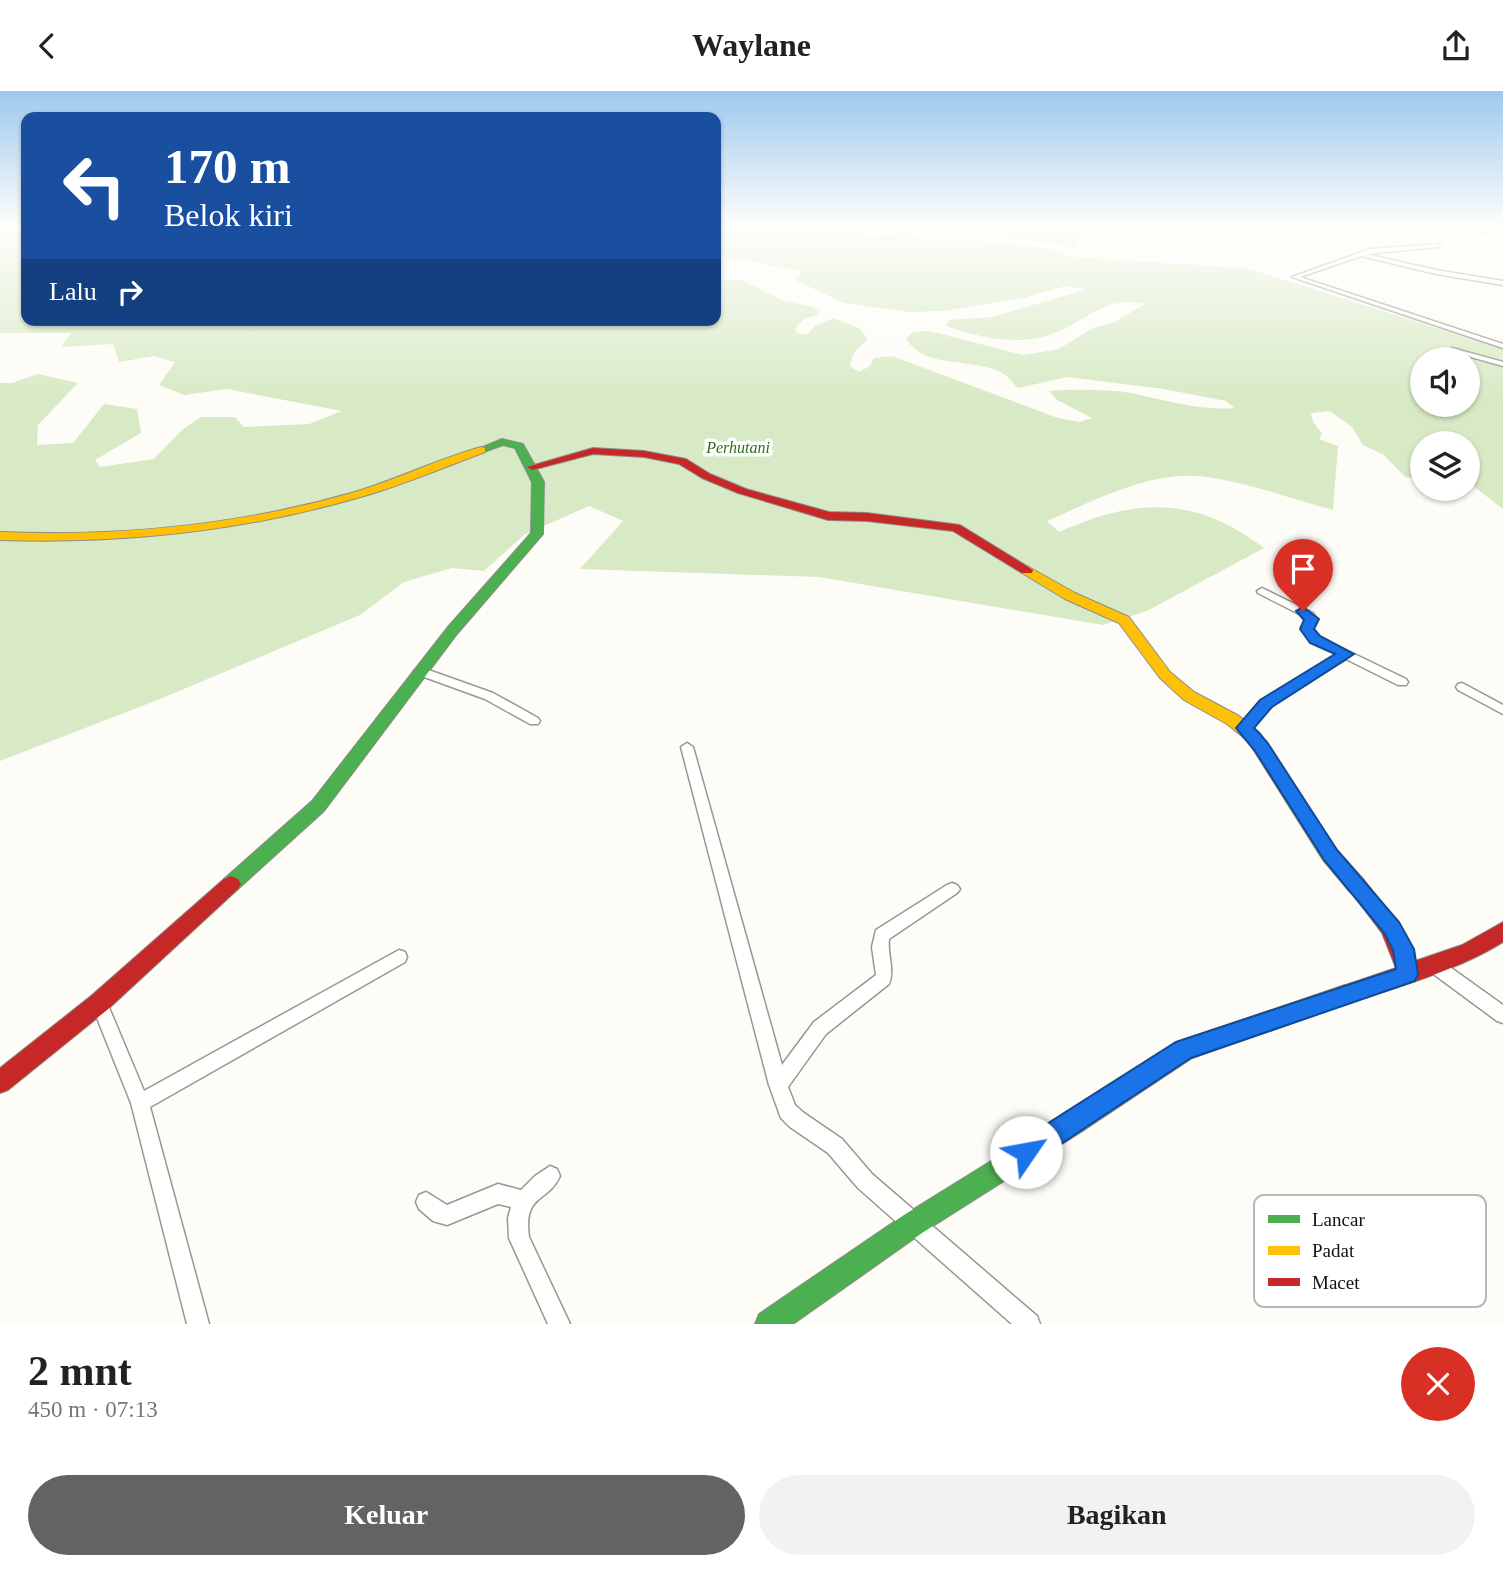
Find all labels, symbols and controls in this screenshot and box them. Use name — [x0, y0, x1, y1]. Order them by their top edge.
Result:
icon: back — [28, 27, 66, 65]
text: Waylane — [692, 27, 811, 63]
icon: share — [1437, 27, 1475, 65]
text: 170 m — [164, 139, 291, 194]
icon: left — [49, 140, 140, 231]
text: Belok kiri — [164, 197, 293, 233]
icon: right — [111, 273, 149, 311]
text: Lalu — [49, 277, 97, 306]
map controls — [1410, 347, 1480, 501]
button: sound — [1410, 347, 1480, 417]
button: layers — [1410, 431, 1480, 501]
park label: Perhutani — [705, 439, 770, 456]
pin — [1273, 539, 1333, 611]
icon: arrive — [1284, 550, 1322, 588]
position arrow — [989, 1115, 1063, 1189]
legend — [1254, 1195, 1486, 1307]
text: Lancar — [1312, 1209, 1365, 1230]
text: Padat — [1312, 1240, 1355, 1261]
text: Macet — [1312, 1272, 1360, 1293]
button: close — [1401, 1347, 1475, 1421]
text: 2 mnt — [28, 1348, 132, 1394]
text: 450 m · 07:13 — [28, 1397, 158, 1422]
button: Keluar — [28, 1475, 745, 1555]
button: Bagikan — [759, 1475, 1475, 1555]

